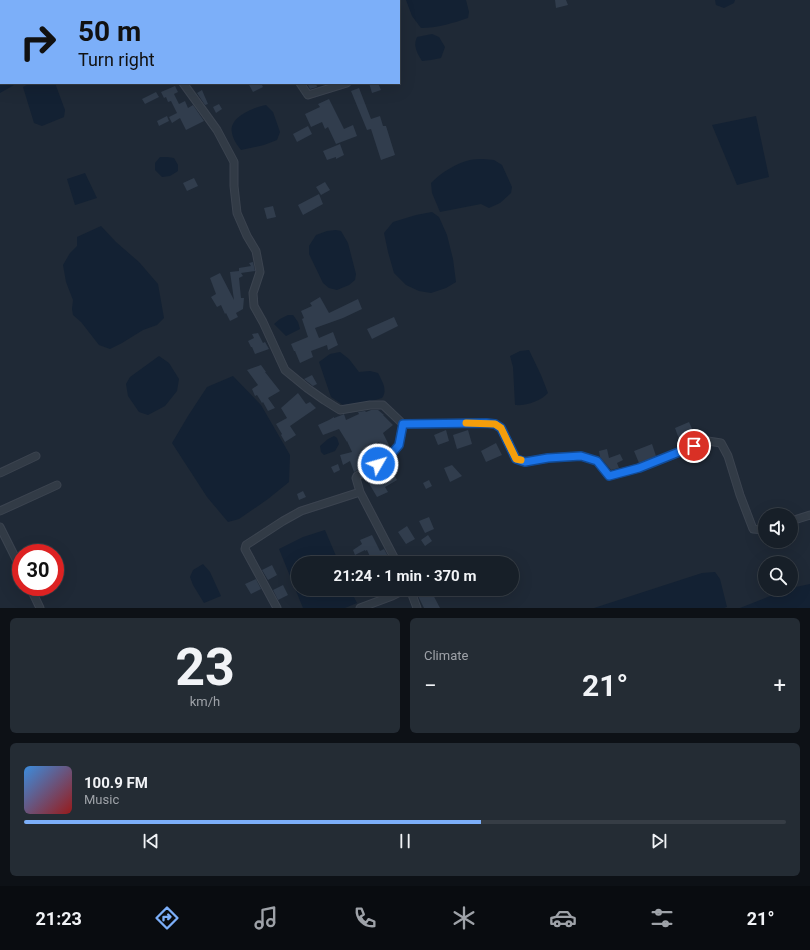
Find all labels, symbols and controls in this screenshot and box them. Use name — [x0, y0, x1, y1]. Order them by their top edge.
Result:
text: 50 m — [78, 15, 141, 48]
icon: right — [12, 16, 64, 68]
text: Turn right — [78, 49, 155, 70]
pin — [677, 429, 711, 463]
icon: arrive — [683, 435, 705, 457]
position arrow — [357, 443, 399, 485]
map controls — [758, 508, 798, 596]
button: sound — [758, 508, 798, 548]
speed limit sign: 30 — [12, 544, 64, 596]
button: search — [758, 556, 798, 596]
text: 21:24 · 1 min · 370 m — [334, 567, 476, 585]
text: 23 — [175, 637, 235, 698]
text: Climate — [424, 648, 468, 663]
text: 21° — [582, 668, 628, 703]
text: − — [424, 673, 437, 698]
text: + — [774, 673, 786, 698]
text: km/h — [190, 694, 220, 709]
text: 100.9 FM — [84, 774, 148, 792]
text: Music — [84, 792, 119, 807]
icon: previous — [140, 830, 162, 852]
icon: pause — [394, 830, 416, 852]
icon: next — [648, 830, 670, 852]
icon: directions — [153, 904, 181, 932]
icon: music — [252, 904, 280, 932]
icon: phone — [351, 904, 379, 932]
icon: climate — [450, 904, 478, 932]
icon: car — [549, 904, 577, 932]
icon: filters — [648, 904, 676, 932]
text: 21:23 — [35, 908, 82, 929]
text: 21° — [747, 908, 774, 929]

